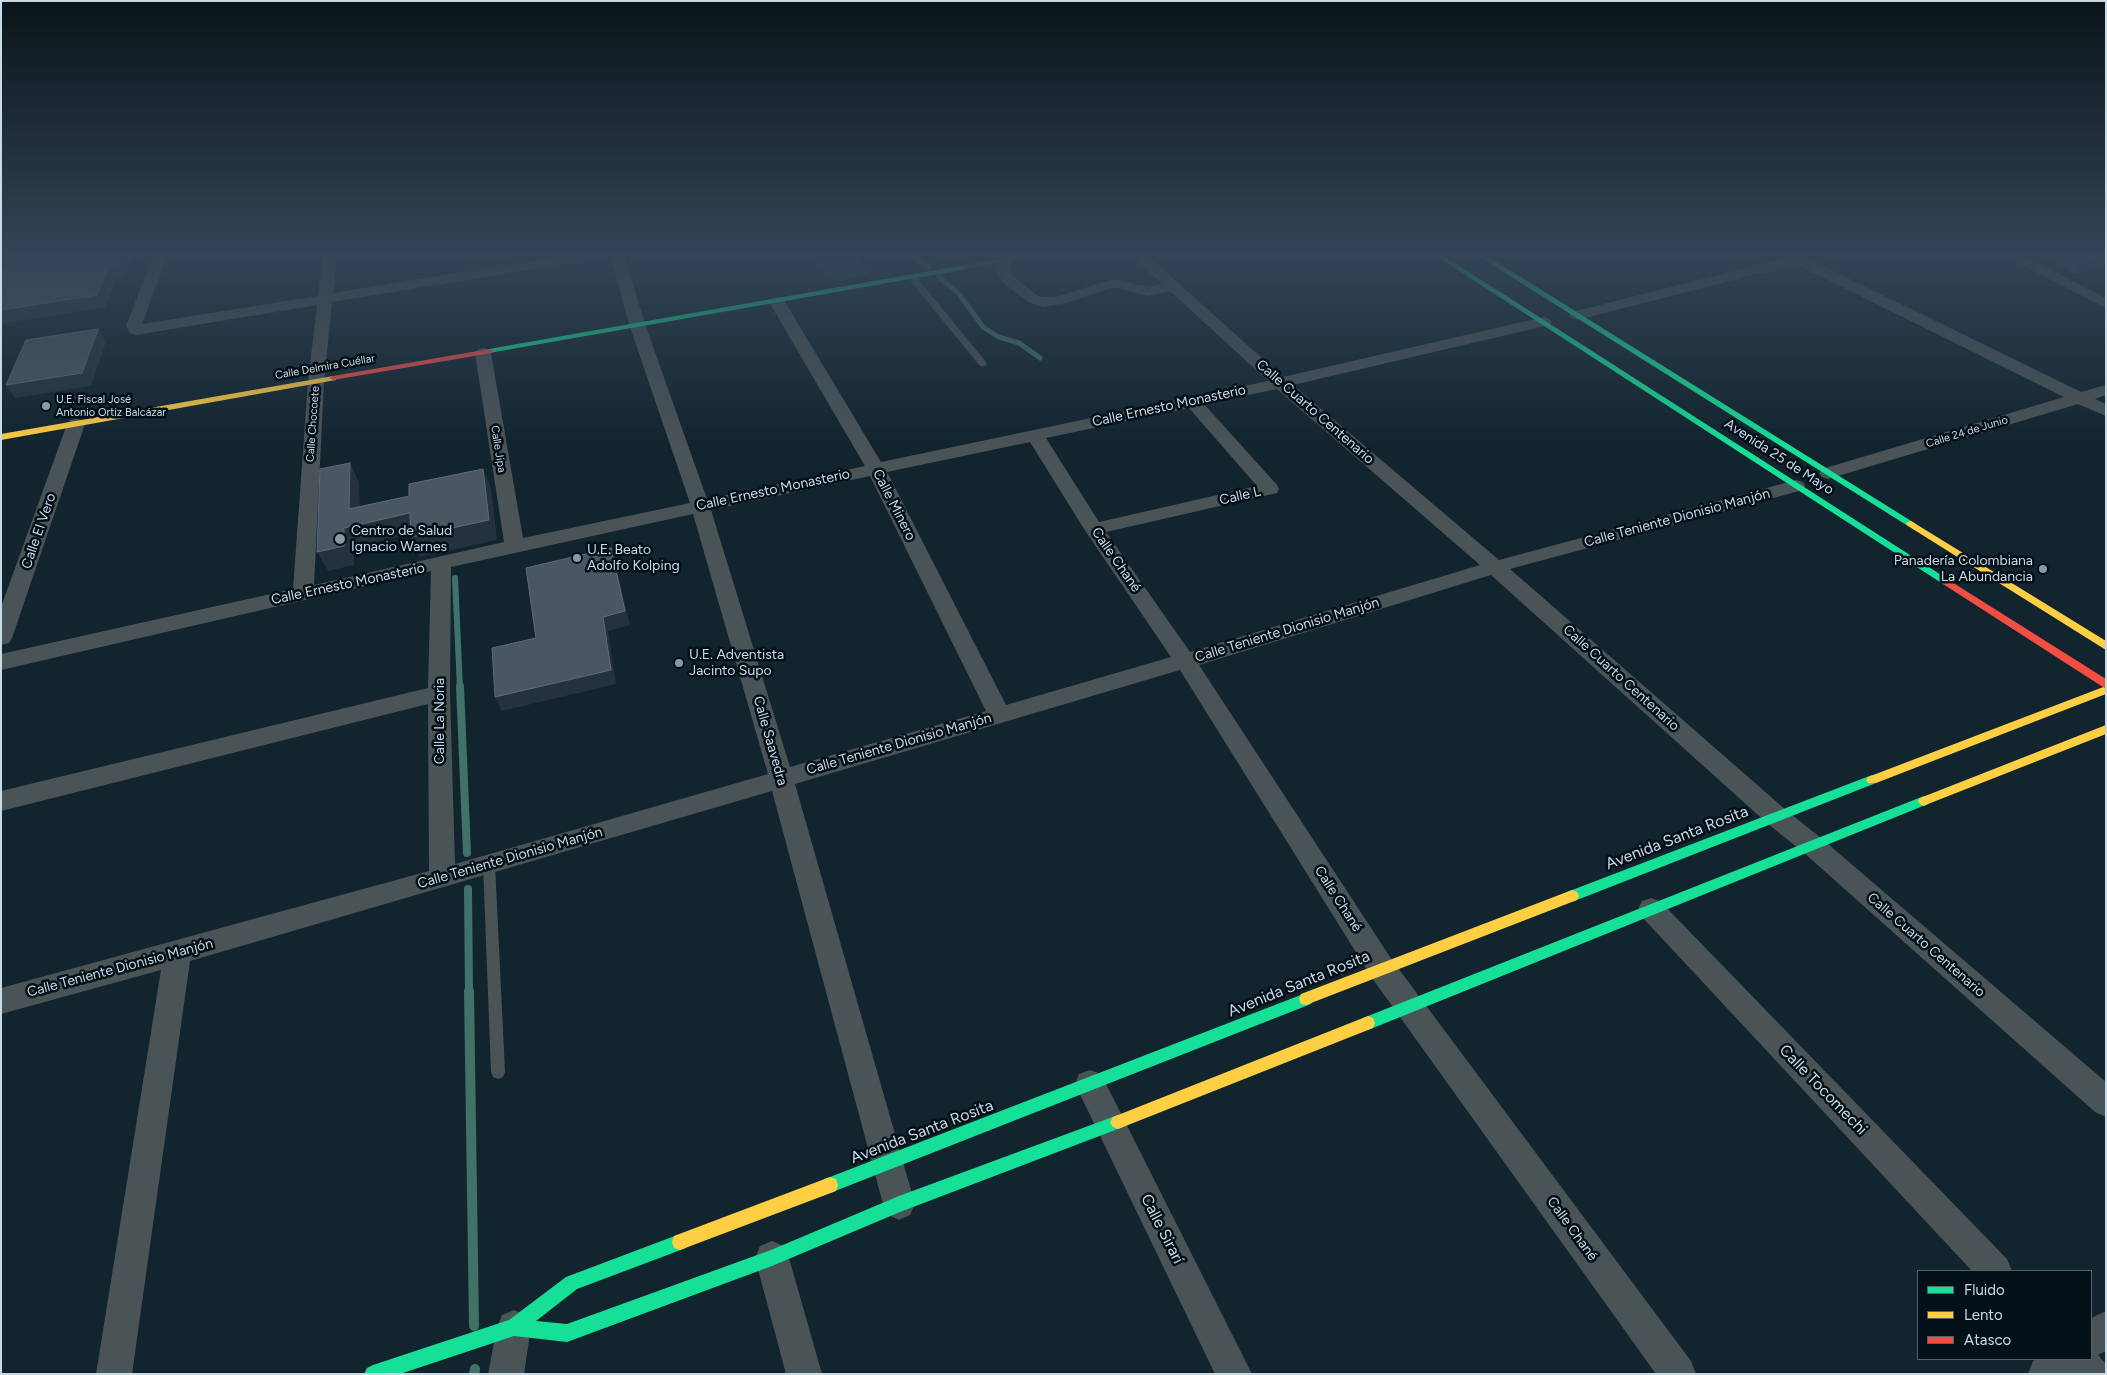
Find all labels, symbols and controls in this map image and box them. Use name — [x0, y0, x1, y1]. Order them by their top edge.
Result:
street label: Calle Delmira Cuéllar — [274, 352, 376, 382]
street label: Calle Cuarto Centenario — [1253, 356, 1377, 468]
street label: Calle Ernesto Monasterio — [1091, 381, 1247, 431]
street label: Calle Chocoete — [304, 386, 322, 462]
place label: U.E. Fiscal José Antonio Ortiz Balcázar — [56, 393, 166, 419]
marker: U.E. Fiscal José Antonio Ortiz Balcázar — [40, 400, 52, 412]
street label: Calle 24 de Junio — [1925, 413, 2009, 451]
street label: Avenida 25 de Mayo — [1721, 415, 1837, 499]
street label: Calle Jipa — [488, 425, 508, 473]
street label: Calle Ernesto Monasterio — [695, 465, 851, 515]
street label: Calle Minero — [869, 466, 919, 544]
street label: Calle L — [1218, 483, 1262, 509]
street label: Calle Teniente Dionisio Manjón — [1582, 485, 1772, 551]
street label: Calle El Vero — [18, 491, 60, 571]
place label: Centro de Salud Ignacio Warnes — [351, 523, 452, 556]
street label: Calle Chané — [1088, 524, 1144, 596]
marker: Centro de Salud Ignacio Warnes — [333, 532, 347, 546]
place label: U.E. Beato Adolfo Kolping — [587, 542, 680, 574]
marker: U.E. Beato Adolfo Kolping — [571, 552, 583, 564]
place label: Panadería Colombiana La Abundancia — [1894, 553, 2033, 586]
street label: Calle Ernesto Monasterio — [270, 559, 426, 609]
marker: Panadería Colombiana La Abundancia — [2037, 563, 2049, 575]
street label: Calle Teniente Dionisio Manjón — [1193, 594, 1381, 666]
street label: Calle Cuarto Centenario — [1559, 621, 1683, 735]
place label: U.E. Adventista Jacinto Supo — [689, 647, 784, 680]
marker: U.E. Adventista Jacinto Supo — [673, 657, 685, 669]
street label: Calle La Noria — [432, 678, 448, 764]
street label: Calle Saavedra — [749, 694, 791, 788]
street label: Calle Teniente Dionisio Manjón — [805, 709, 993, 779]
street label: Avenida Santa Rosita — [1603, 802, 1751, 874]
street label: Calle Teniente Dionisio Manjón — [416, 823, 604, 893]
street label: Calle Chané — [1311, 863, 1365, 935]
street label: Calle Cuarto Centenario — [1864, 889, 1988, 1001]
street label: Calle Teniente Dionisio Manjón — [25, 935, 215, 1001]
street label: Avenida Santa Rosita — [1225, 947, 1373, 1021]
street label: Calle Tocomechi — [1775, 1041, 1871, 1139]
street label: Avenida Santa Rosita — [848, 1096, 996, 1168]
street label: Calle Sirarí — [1136, 1191, 1188, 1267]
street label: Calle Chané — [1543, 1194, 1601, 1264]
legend — [1917, 1270, 2092, 1360]
text: Fluido — [1964, 1281, 2005, 1299]
text: Lento — [1964, 1306, 2003, 1324]
text: Atasco — [1964, 1331, 2011, 1349]

